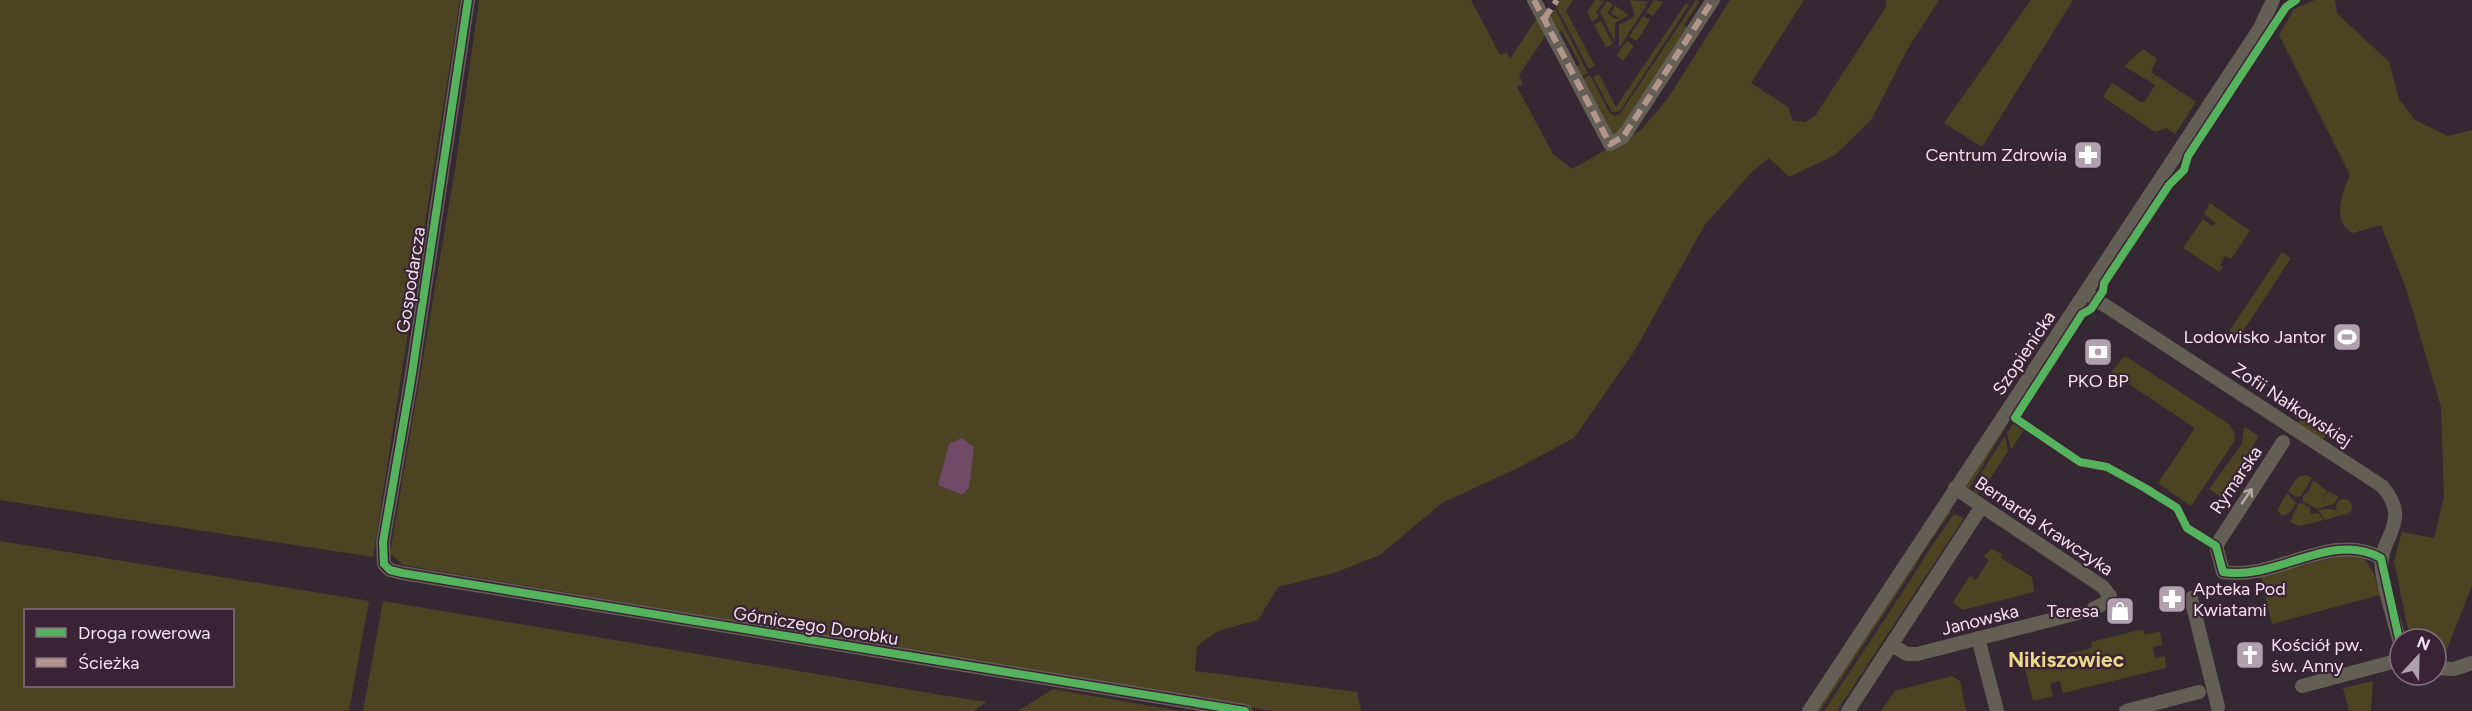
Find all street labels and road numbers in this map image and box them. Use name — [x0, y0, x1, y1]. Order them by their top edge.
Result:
street label: Gospodarcza — [392, 225, 430, 335]
street label: Szopienicka — [1988, 307, 2060, 399]
street label: Zofii Nałkowskiej — [2228, 358, 2356, 452]
street label: Rymarska — [2205, 442, 2267, 518]
street label: Bernarda Krawczyka — [1971, 472, 2117, 580]
street label: Janowska — [1939, 600, 2021, 640]
street label: Górniczego Dorobku — [732, 602, 900, 650]

